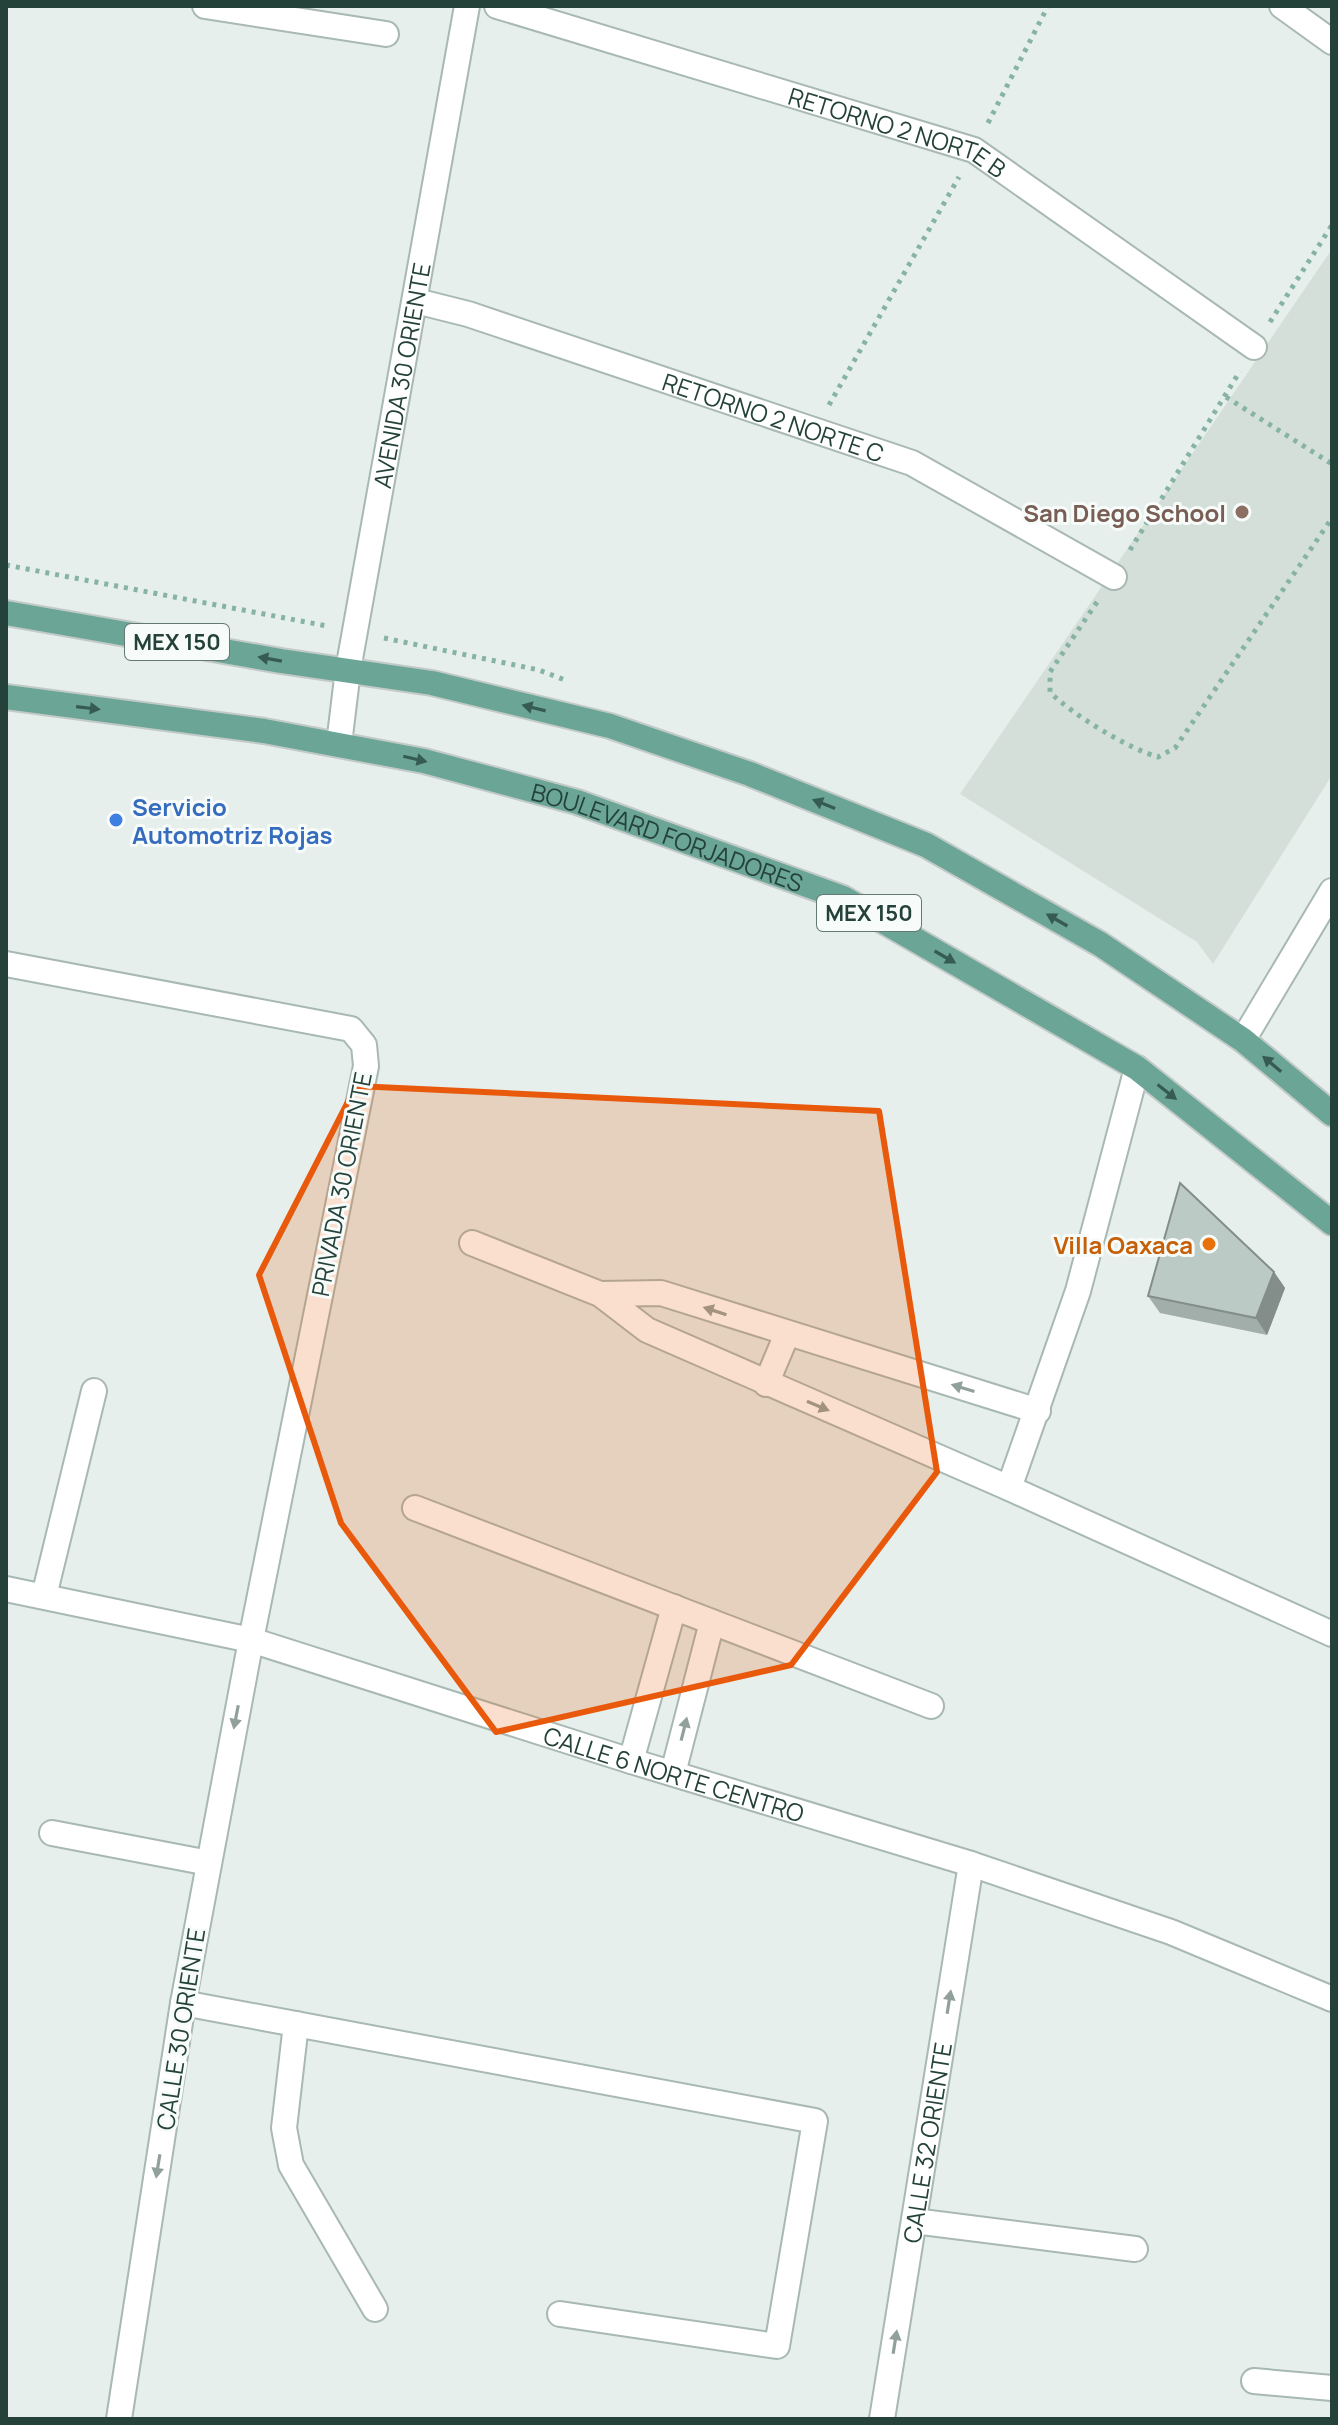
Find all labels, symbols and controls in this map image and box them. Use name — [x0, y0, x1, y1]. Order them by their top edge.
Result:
street label: RETORNO 2 NORTE B — [785, 78, 1013, 184]
street label: AVENIDA 30 ORIENTE — [364, 260, 437, 491]
street label: RETORNO 2 NORTE C — [659, 364, 889, 469]
place label: San Diego School — [1023, 496, 1226, 529]
marker: San Diego School — [1233, 503, 1251, 521]
road number: MEX 150 — [125, 624, 229, 660]
one-way arrow — [258, 652, 283, 664]
one-way arrow — [522, 701, 547, 714]
one-way arrow — [76, 702, 101, 715]
one-way arrow — [403, 753, 428, 766]
street label: BOULEVARD FORJADORES — [528, 774, 808, 899]
place label: Servicio Automotriz Rojas — [132, 790, 333, 851]
one-way arrow — [812, 797, 836, 810]
marker: Servicio Automotriz Rojas — [107, 811, 125, 829]
road number: MEX 150 — [817, 895, 921, 931]
one-way arrow — [1045, 913, 1068, 927]
one-way arrow — [934, 950, 956, 964]
one-way arrow — [1262, 1056, 1282, 1073]
street label: PRIVADA 30 ORIENTE — [303, 1069, 379, 1299]
one-way arrow — [1157, 1083, 1177, 1099]
place label: Villa Oaxaca — [1053, 1228, 1193, 1261]
marker: Villa Oaxaca — [1200, 1235, 1218, 1253]
one-way arrow — [703, 1304, 727, 1316]
one-way arrow — [951, 1381, 975, 1394]
one-way arrow — [806, 1399, 830, 1413]
one-way arrow — [230, 1705, 242, 1730]
one-way arrow — [678, 1716, 690, 1741]
street label: CALLE 6 NORTE CENTRO — [540, 1718, 808, 1829]
street label: CALLE 30 ORIENTE — [148, 1926, 212, 2132]
one-way arrow — [943, 1989, 956, 2014]
street label: CALLE 32 ORIENTE — [894, 2040, 959, 2245]
one-way arrow — [151, 2154, 163, 2179]
one-way arrow — [889, 2329, 901, 2354]

